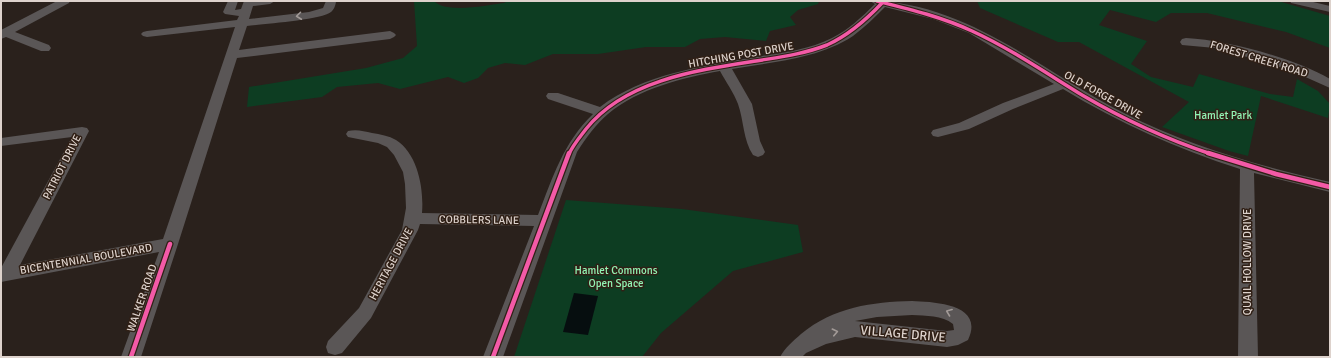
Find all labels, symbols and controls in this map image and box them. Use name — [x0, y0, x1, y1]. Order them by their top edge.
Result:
one-way arrow — [296, 12, 302, 21]
street label: FOREST CREEK ROAD — [1209, 38, 1309, 80]
street label: HITCHING POST DRIVE — [687, 39, 795, 71]
street label: OLD FORGE DRIVE — [1062, 68, 1144, 122]
park label: Hamlet Park — [1194, 109, 1252, 122]
street label: PATRIOT DRIVE — [40, 132, 84, 202]
street label: QUAIL HOLLOW DRIVE — [1241, 209, 1254, 315]
street label: COBBLERS LANE — [439, 213, 519, 227]
street label: HERITAGE DRIVE — [366, 226, 416, 302]
street label: BICENTENNIAL BOULEVARD — [19, 241, 153, 277]
street label: WALKER ROAD — [124, 263, 160, 333]
park label: Hamlet Commons Open Space — [574, 264, 658, 290]
one-way arrow — [946, 309, 953, 317]
street label: VILLAGE DRIVE — [860, 322, 946, 346]
one-way arrow — [832, 329, 839, 337]

